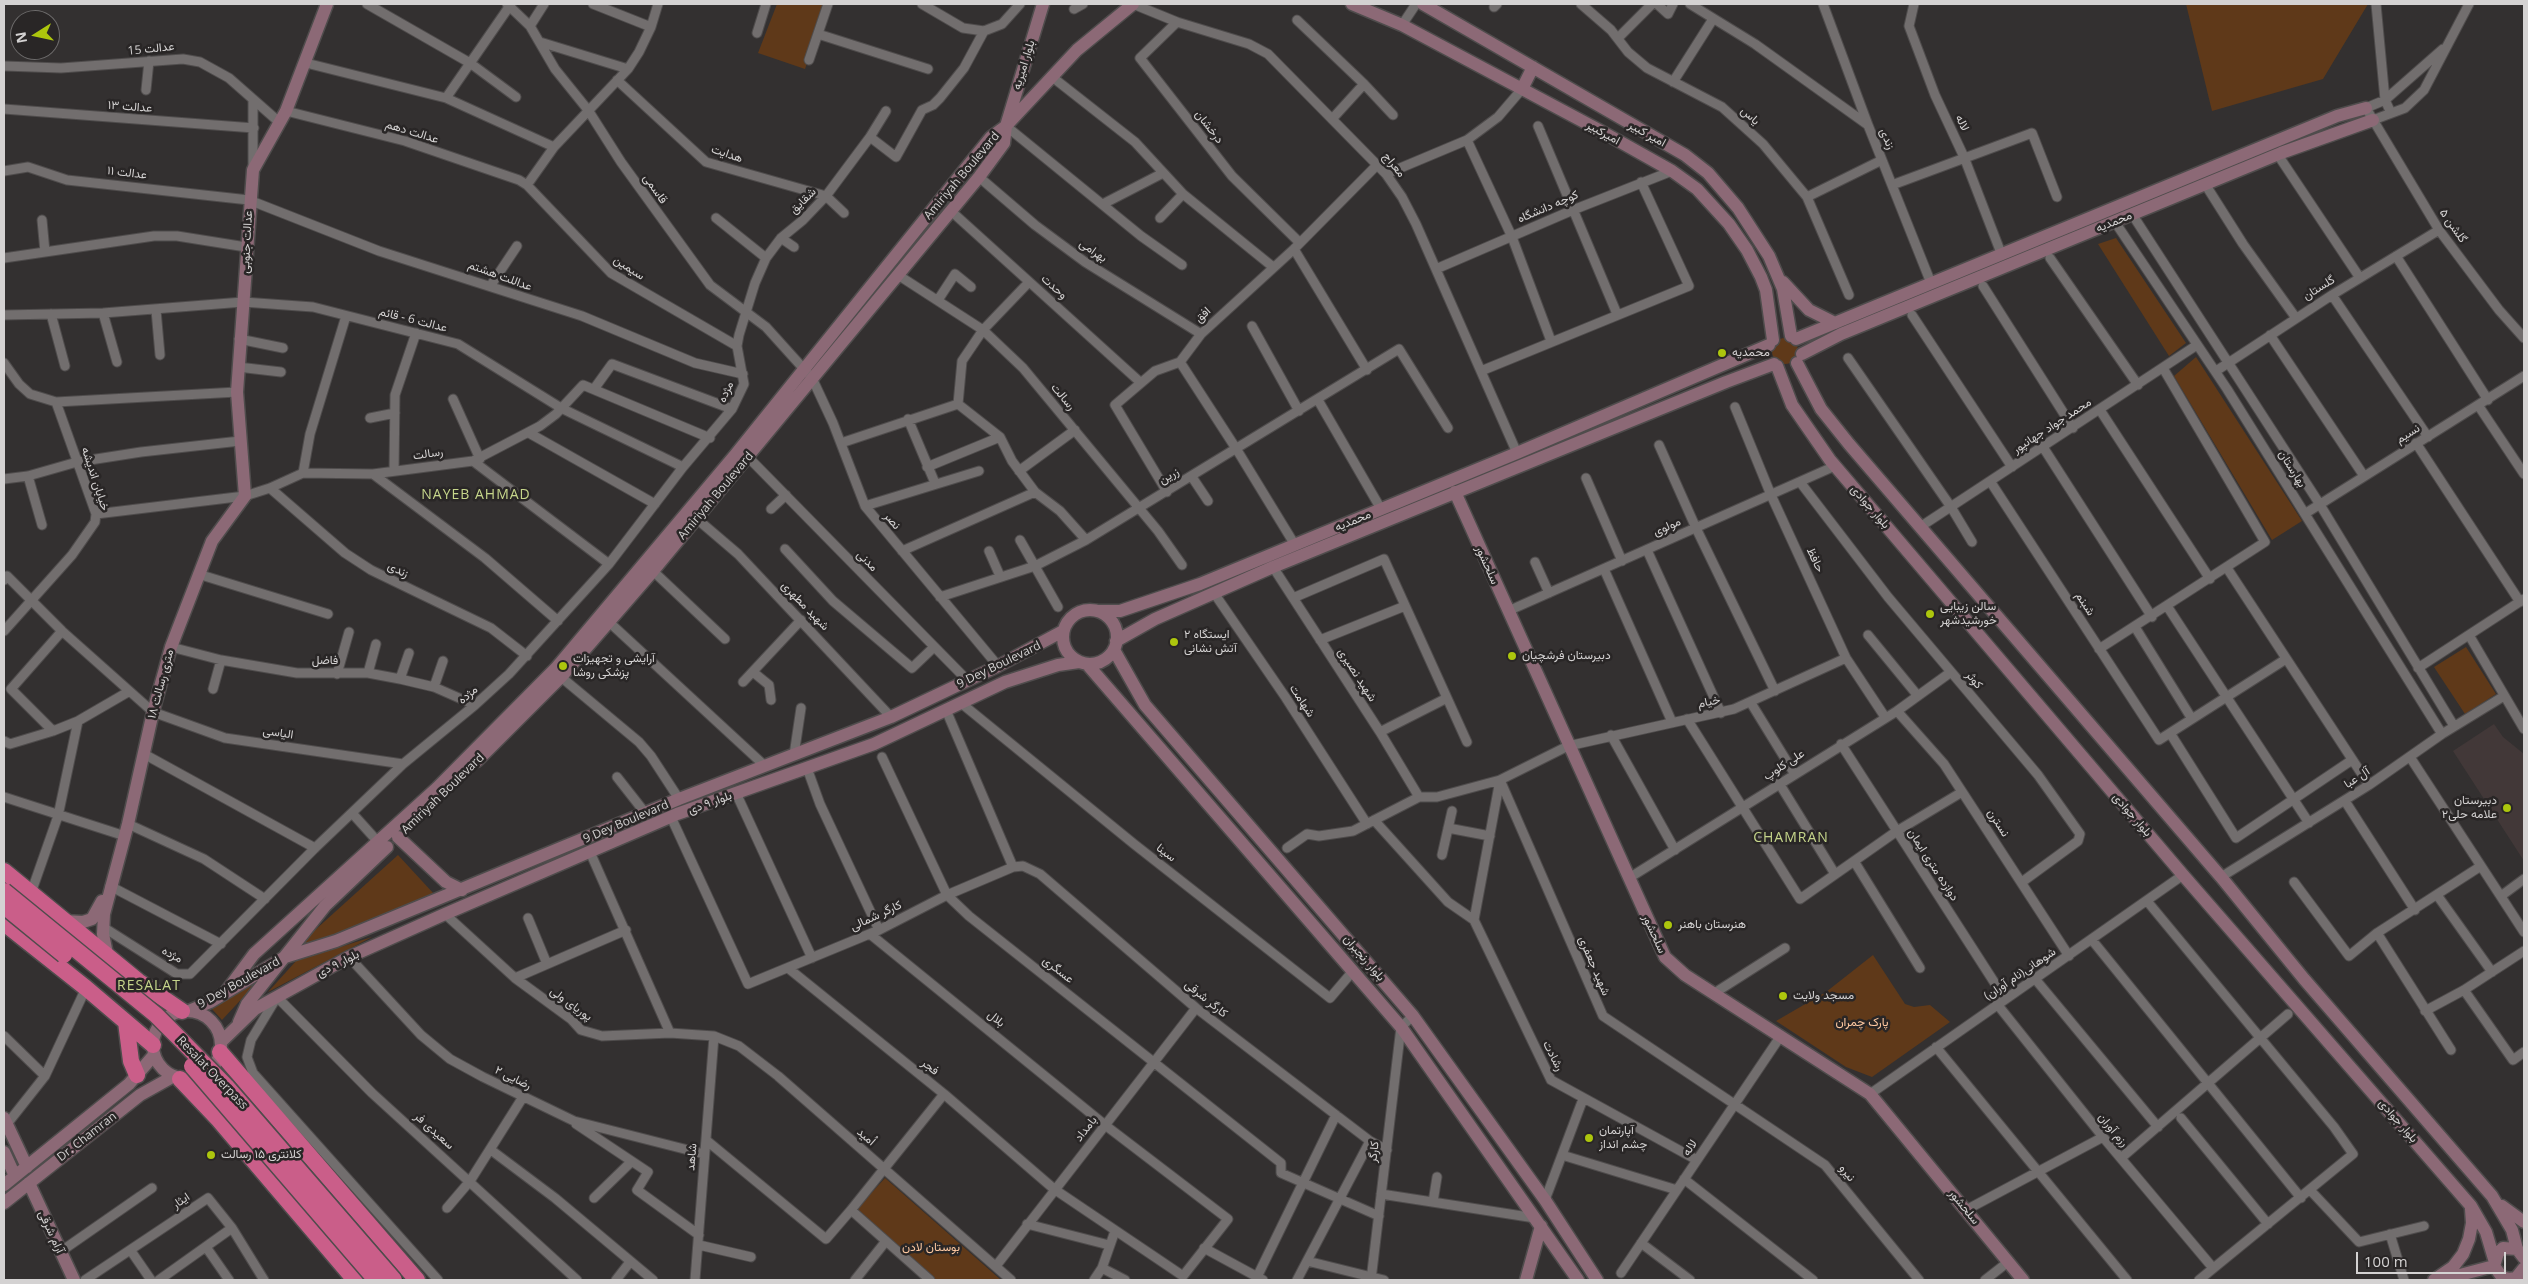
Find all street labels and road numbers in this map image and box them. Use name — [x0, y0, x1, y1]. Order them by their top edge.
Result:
street label: بلوار امیریه — [1010, 38, 1038, 92]
street label: عدالت 15 — [127, 39, 175, 59]
street label: عدالت ۱۳ — [107, 98, 153, 116]
street label: یاس — [1737, 104, 1763, 128]
street label: درخشان — [1192, 107, 1226, 147]
street label: لاله — [1952, 112, 1972, 134]
street label: عدالت دهم — [384, 117, 440, 147]
street label: امیرکبیر — [1584, 118, 1622, 148]
street label: امیر کبیر — [1626, 118, 1668, 150]
street label: زندی — [1876, 126, 1898, 152]
street label: Amiriyah Boulevard — [921, 129, 1003, 223]
street label: هدایت — [709, 142, 745, 166]
street label: معراج — [1380, 150, 1408, 180]
street label: عدالت ۱۱ — [106, 163, 148, 183]
street label: قاسمی — [640, 171, 670, 207]
street label: شقایق — [787, 185, 819, 217]
street label: کوچه دانشگاه — [1515, 188, 1581, 226]
street label: گلشن ۵ — [2436, 206, 2470, 246]
street label: محمدیه — [2094, 208, 2134, 236]
street label: عدالت جنوبی — [238, 210, 256, 274]
street label: بهرامی — [1076, 236, 1110, 266]
street label: سیمین — [611, 253, 647, 283]
street label: عداللت هشتم — [466, 258, 534, 294]
street label: وحدت — [1038, 272, 1070, 302]
street label: گلستان — [2300, 273, 2338, 303]
street label: افق — [1192, 304, 1214, 326]
street label: عدالت 6 - قائم — [377, 305, 449, 335]
street label: مژده — [715, 379, 737, 405]
street label: رسالت — [1048, 381, 1078, 413]
street label: محمد جواد جهانپور — [2010, 395, 2094, 457]
street label: نسیم — [2393, 421, 2423, 447]
street label: خیابان اندیشه — [78, 445, 112, 513]
street label: رسالت — [412, 445, 444, 463]
street label: بهارستان — [2275, 448, 2309, 490]
street label: Amiriyah Boulevard — [675, 449, 757, 543]
street label: زرین — [1156, 464, 1182, 488]
street label: بلوار جوادی — [1847, 482, 1893, 532]
street label: محمدیه — [1333, 507, 1373, 535]
street label: نصر — [881, 509, 903, 533]
street label: مولوی — [1651, 515, 1683, 539]
street label: سلحشور — [1472, 543, 1502, 587]
street label: حافظ — [1803, 545, 1827, 575]
street label: مدنی — [853, 547, 881, 575]
street label: زندی — [385, 559, 411, 581]
street label: شهید مطهری — [778, 578, 832, 634]
street label: شبنم — [2072, 589, 2098, 619]
street label: 9 Dey Boulevard — [955, 638, 1043, 692]
street label: شهید نصیری — [1334, 646, 1380, 704]
street label: ۱۸ متری رسالت — [145, 648, 177, 720]
street label: فاضل — [312, 654, 338, 668]
street label: کوثر — [1962, 668, 1986, 692]
street label: شهامت — [1286, 682, 1318, 720]
street label: مژده — [455, 683, 481, 707]
street label: خیام — [1696, 693, 1722, 711]
street label: الیاسی — [262, 724, 294, 742]
street label: علی کلوپ — [1761, 746, 1807, 784]
street label: Amiriyah Boulevard — [398, 751, 488, 837]
street label: آل عبا — [2341, 764, 2373, 792]
street label: بلوار ۹ دی — [686, 788, 734, 818]
street label: بلوار جوادی — [2109, 790, 2155, 840]
street label: 9 Dey Boulevard — [581, 797, 671, 847]
street label: نسترن — [1984, 806, 2012, 840]
street label: دوازده متری ایمان — [1904, 826, 1962, 904]
street label: سینا — [1153, 841, 1179, 865]
street label: کارگر شمالی — [848, 898, 904, 934]
street label: سلحشور — [1639, 912, 1669, 956]
street label: بلوار رنجبران — [1340, 932, 1388, 984]
street label: شهید جعفری — [1575, 934, 1613, 998]
street label: مژده — [159, 943, 185, 967]
street label: شوهانی(نام آوران) — [1981, 945, 2059, 1003]
street label: بلوار ۹ دی — [314, 947, 362, 981]
street label: عسگری — [1040, 953, 1076, 987]
street label: 9 Dey Boulevard — [195, 955, 283, 1011]
street label: کارگر شرقی — [1182, 977, 1230, 1021]
street label: پوریای ولی — [547, 984, 595, 1024]
street label: بلال — [984, 1008, 1008, 1030]
street label: Resalat Overpass — [173, 1033, 251, 1113]
street label: رشادت — [1539, 1038, 1567, 1074]
street label: فجر — [918, 1056, 942, 1078]
street label: رضایی ۲ — [492, 1063, 534, 1093]
street label: بلوار جوادی — [2375, 1096, 2421, 1146]
street label: Dr. Chamran — [54, 1109, 120, 1165]
street label: سعیدی فر — [411, 1109, 457, 1153]
street label: رزم آوران — [2095, 1110, 2131, 1150]
street label: بامداد — [1072, 1114, 1100, 1144]
street label: اُمید — [854, 1125, 878, 1149]
street label: لاله — [1679, 1137, 1701, 1159]
street label: کارگر — [1366, 1140, 1382, 1164]
street label: شاهد — [684, 1143, 700, 1171]
street label: نیرو — [1836, 1161, 1858, 1185]
street label: سلحشور — [1945, 1187, 1983, 1227]
street label: ایثار — [169, 1190, 193, 1212]
street label: آرام شرقی — [35, 1208, 67, 1256]

